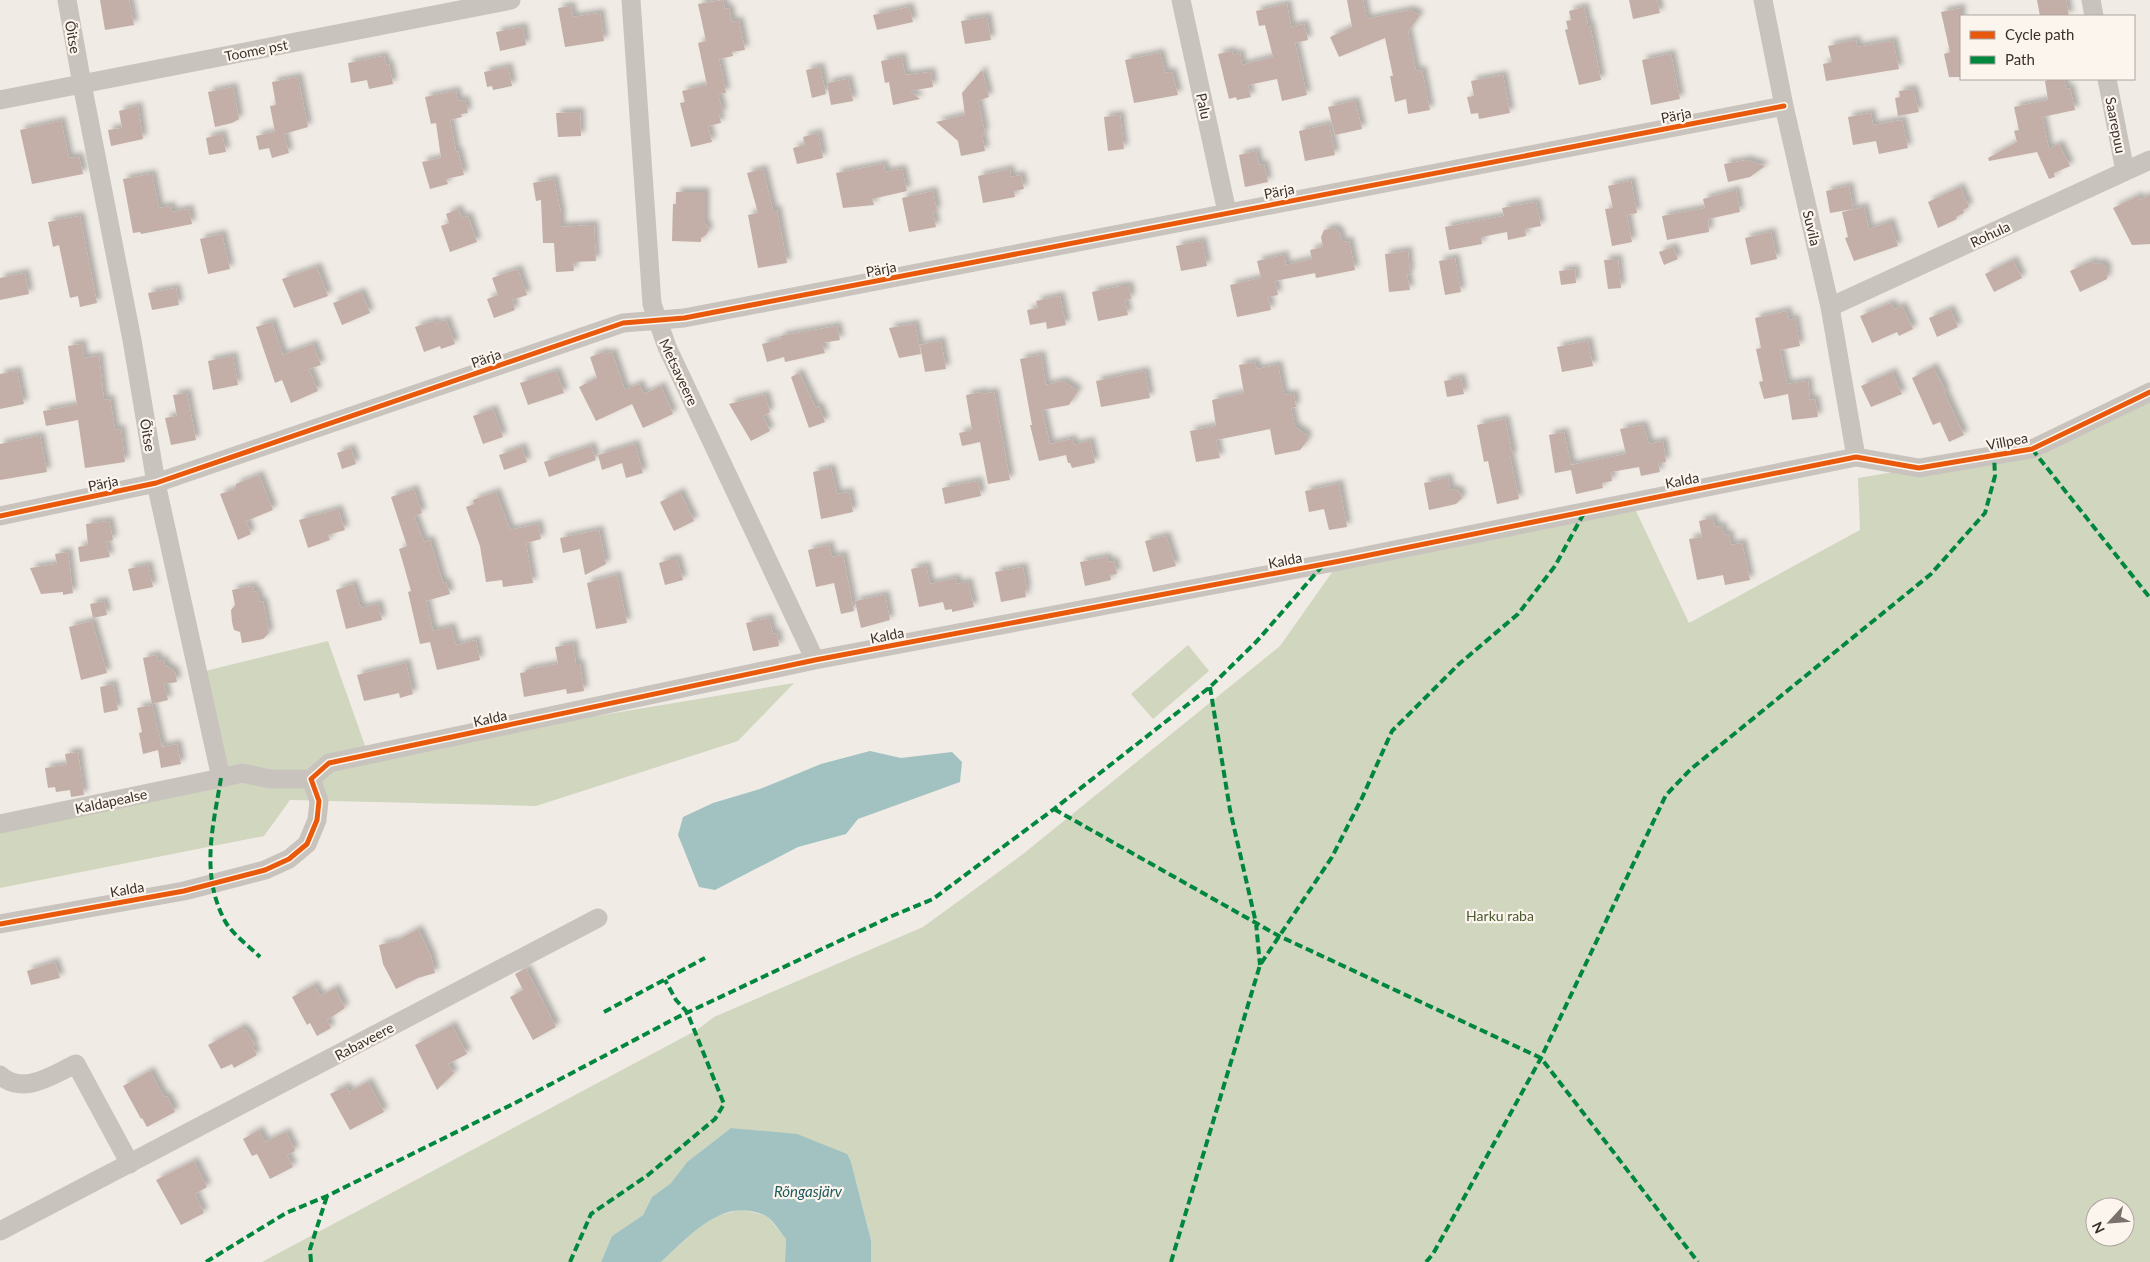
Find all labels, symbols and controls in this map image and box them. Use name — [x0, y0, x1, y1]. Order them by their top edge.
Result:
legend — [1960, 15, 2135, 80]
street label: Õitse — [62, 19, 84, 55]
text: Cycle path — [2005, 25, 2074, 43]
street label: Toome pst — [223, 36, 289, 64]
text: Path — [2005, 50, 2035, 68]
street label: Palu — [1193, 91, 1215, 121]
street label: Saarepuu — [2102, 95, 2130, 155]
street label: Pärja — [1659, 104, 1693, 126]
street label: Pärja — [1262, 180, 1296, 202]
street label: Suvila — [1800, 208, 1824, 248]
street label: Rohula — [1967, 217, 2013, 251]
street label: Pärja — [864, 258, 898, 280]
street label: Metsaveere — [656, 336, 702, 408]
street label: Pärja — [469, 345, 503, 371]
street label: Õitse — [137, 417, 159, 453]
street label: Villpea — [1985, 429, 2029, 453]
street label: Kalda — [1664, 468, 1700, 492]
street label: Pärja — [86, 472, 120, 494]
street label: Kalda — [1267, 548, 1303, 572]
street label: Kalda — [869, 623, 905, 647]
street label: Kalda — [471, 706, 509, 730]
street label: Kaldapealse — [73, 785, 149, 817]
street label: Kalda — [109, 878, 145, 900]
park label: Harku raba — [1466, 907, 1534, 924]
street label: Rabaveere — [332, 1018, 396, 1064]
water label: Rõngasjärv — [774, 1182, 843, 1200]
north arrow — [2085, 1197, 2135, 1247]
text: N — [2088, 1219, 2108, 1236]

